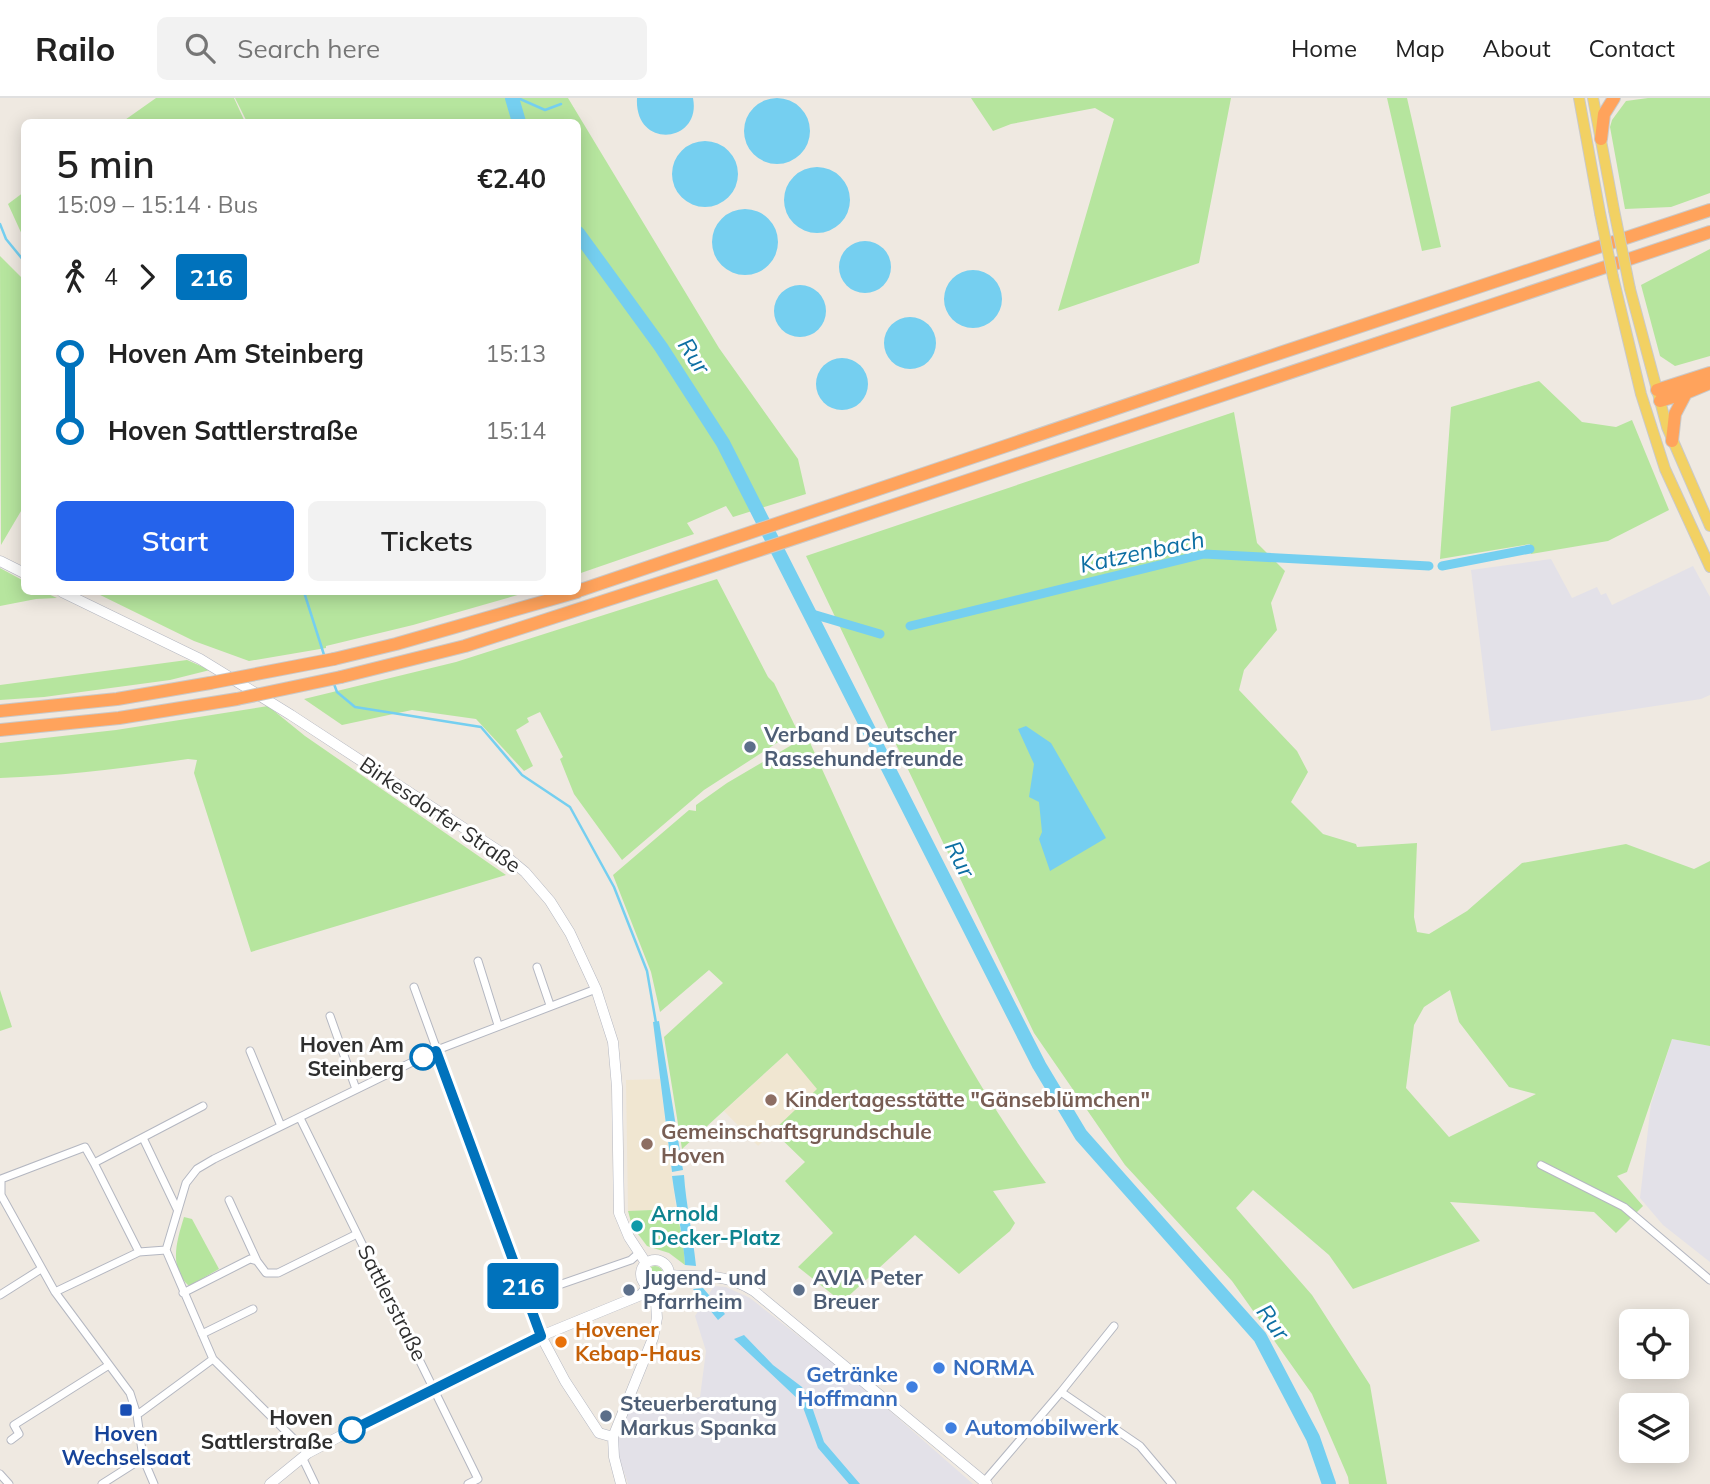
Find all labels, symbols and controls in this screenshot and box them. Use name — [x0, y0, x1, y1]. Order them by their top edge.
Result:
search box — [157, 17, 647, 80]
text: Railo — [35, 28, 115, 69]
icon: search — [181, 29, 219, 67]
text: Search here — [237, 32, 380, 65]
text: Home — [1291, 33, 1357, 63]
text: Map — [1395, 33, 1445, 63]
text: About — [1483, 33, 1551, 63]
text: Contact — [1589, 33, 1675, 63]
text: 5 min — [56, 140, 155, 188]
text: €2.40 — [477, 162, 546, 195]
text: 15:09 – 15:14 · Bus — [56, 190, 258, 219]
icon: walk — [56, 258, 94, 296]
icon: forward — [128, 258, 166, 296]
text: 4 — [104, 262, 118, 291]
text: 216 — [190, 262, 233, 292]
water label: Rur — [672, 332, 718, 381]
text: Hoven Am Steinberg — [108, 337, 364, 370]
text: 15:13 — [486, 339, 546, 368]
text: Hoven Sattlerstraße — [108, 414, 358, 447]
text: 15:14 — [486, 416, 546, 445]
button: Start — [56, 501, 294, 581]
button: Tickets — [308, 501, 546, 581]
water label: Katzenbach — [1077, 524, 1207, 579]
place label: Verband Deutscher Rassehundefreunde — [763, 721, 964, 771]
marker: Verband Deutscher Rassehundefreunde — [742, 739, 758, 755]
street label: Birkesdorfer Straße — [355, 751, 526, 878]
water label: Rur — [939, 835, 983, 884]
place label: Hoven Am Steinberg — [300, 1031, 404, 1081]
marker: Hoven Am Steinberg — [410, 1044, 436, 1070]
place label: Kindertagesstätte "Gänseblümchen" — [785, 1086, 1150, 1112]
marker: Kindertagesstätte "Gänseblümchen" — [763, 1092, 779, 1108]
place label: Gemeinschaftsgrundschule Hoven — [661, 1118, 932, 1168]
marker: Gemeinschaftsgrundschule Hoven — [639, 1136, 655, 1152]
place label: Arnold Decker-Platz — [651, 1200, 781, 1250]
marker: Arnold Decker-Platz — [629, 1218, 645, 1234]
street label: Sattlerstraße — [353, 1240, 433, 1365]
line badge: 216 — [483, 1263, 563, 1309]
place label: Jugend- und Pfarrheim — [643, 1264, 767, 1314]
place label: AVIA Peter Breuer — [813, 1264, 923, 1314]
text: 216 — [501, 1271, 545, 1301]
marker: Jugend- und Pfarrheim — [621, 1282, 637, 1298]
marker: AVIA Peter Breuer — [791, 1282, 807, 1298]
water label: Rur — [1251, 1298, 1297, 1347]
map controls — [1619, 1309, 1689, 1463]
button: locate — [1619, 1309, 1689, 1379]
place label: Hovener Kebap-Haus — [575, 1316, 701, 1366]
marker: Hovener Kebap-Haus — [553, 1334, 569, 1350]
place label: NORMA — [953, 1354, 1034, 1380]
marker: NORMA — [931, 1360, 947, 1376]
place label: Getränke Hoffmann — [797, 1361, 898, 1411]
marker: Getränke Hoffmann — [904, 1379, 920, 1395]
place label: Steuerberatung Markus Spanka — [620, 1390, 777, 1440]
button: layers — [1619, 1393, 1689, 1463]
marker: Hoven Wechselsaat — [118, 1402, 134, 1418]
place label: Hoven Sattlerstraße — [201, 1404, 333, 1454]
marker: Steuerberatung Markus Spanka — [598, 1408, 614, 1424]
place label: Automobilwerk — [965, 1414, 1119, 1440]
marker: Hoven Sattlerstraße — [339, 1417, 365, 1443]
place label: Hoven Wechselsaat — [61, 1420, 191, 1470]
marker: Automobilwerk — [943, 1420, 959, 1436]

